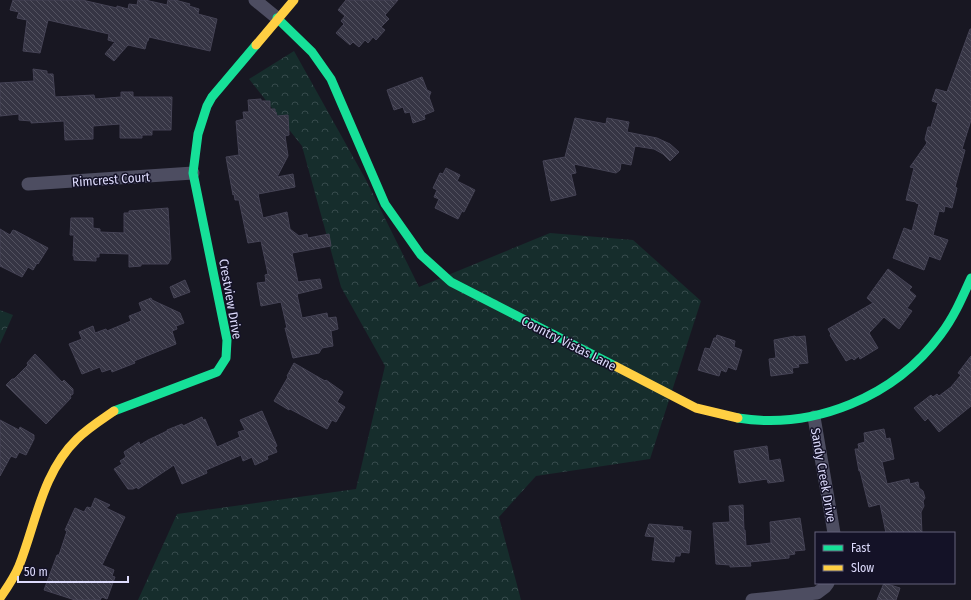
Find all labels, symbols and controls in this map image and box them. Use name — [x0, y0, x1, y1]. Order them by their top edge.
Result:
street label: Rimcrest Court — [72, 169, 151, 190]
street label: Crestview Drive — [216, 258, 245, 340]
street label: Country Vistas Lane — [519, 313, 619, 374]
street label: Sandy Creek Drive — [808, 427, 839, 523]
legend — [815, 532, 955, 584]
text: Fast — [851, 541, 870, 555]
scale bar — [18, 558, 128, 584]
text: Slow — [851, 561, 874, 575]
text: 50 m — [24, 565, 48, 579]

